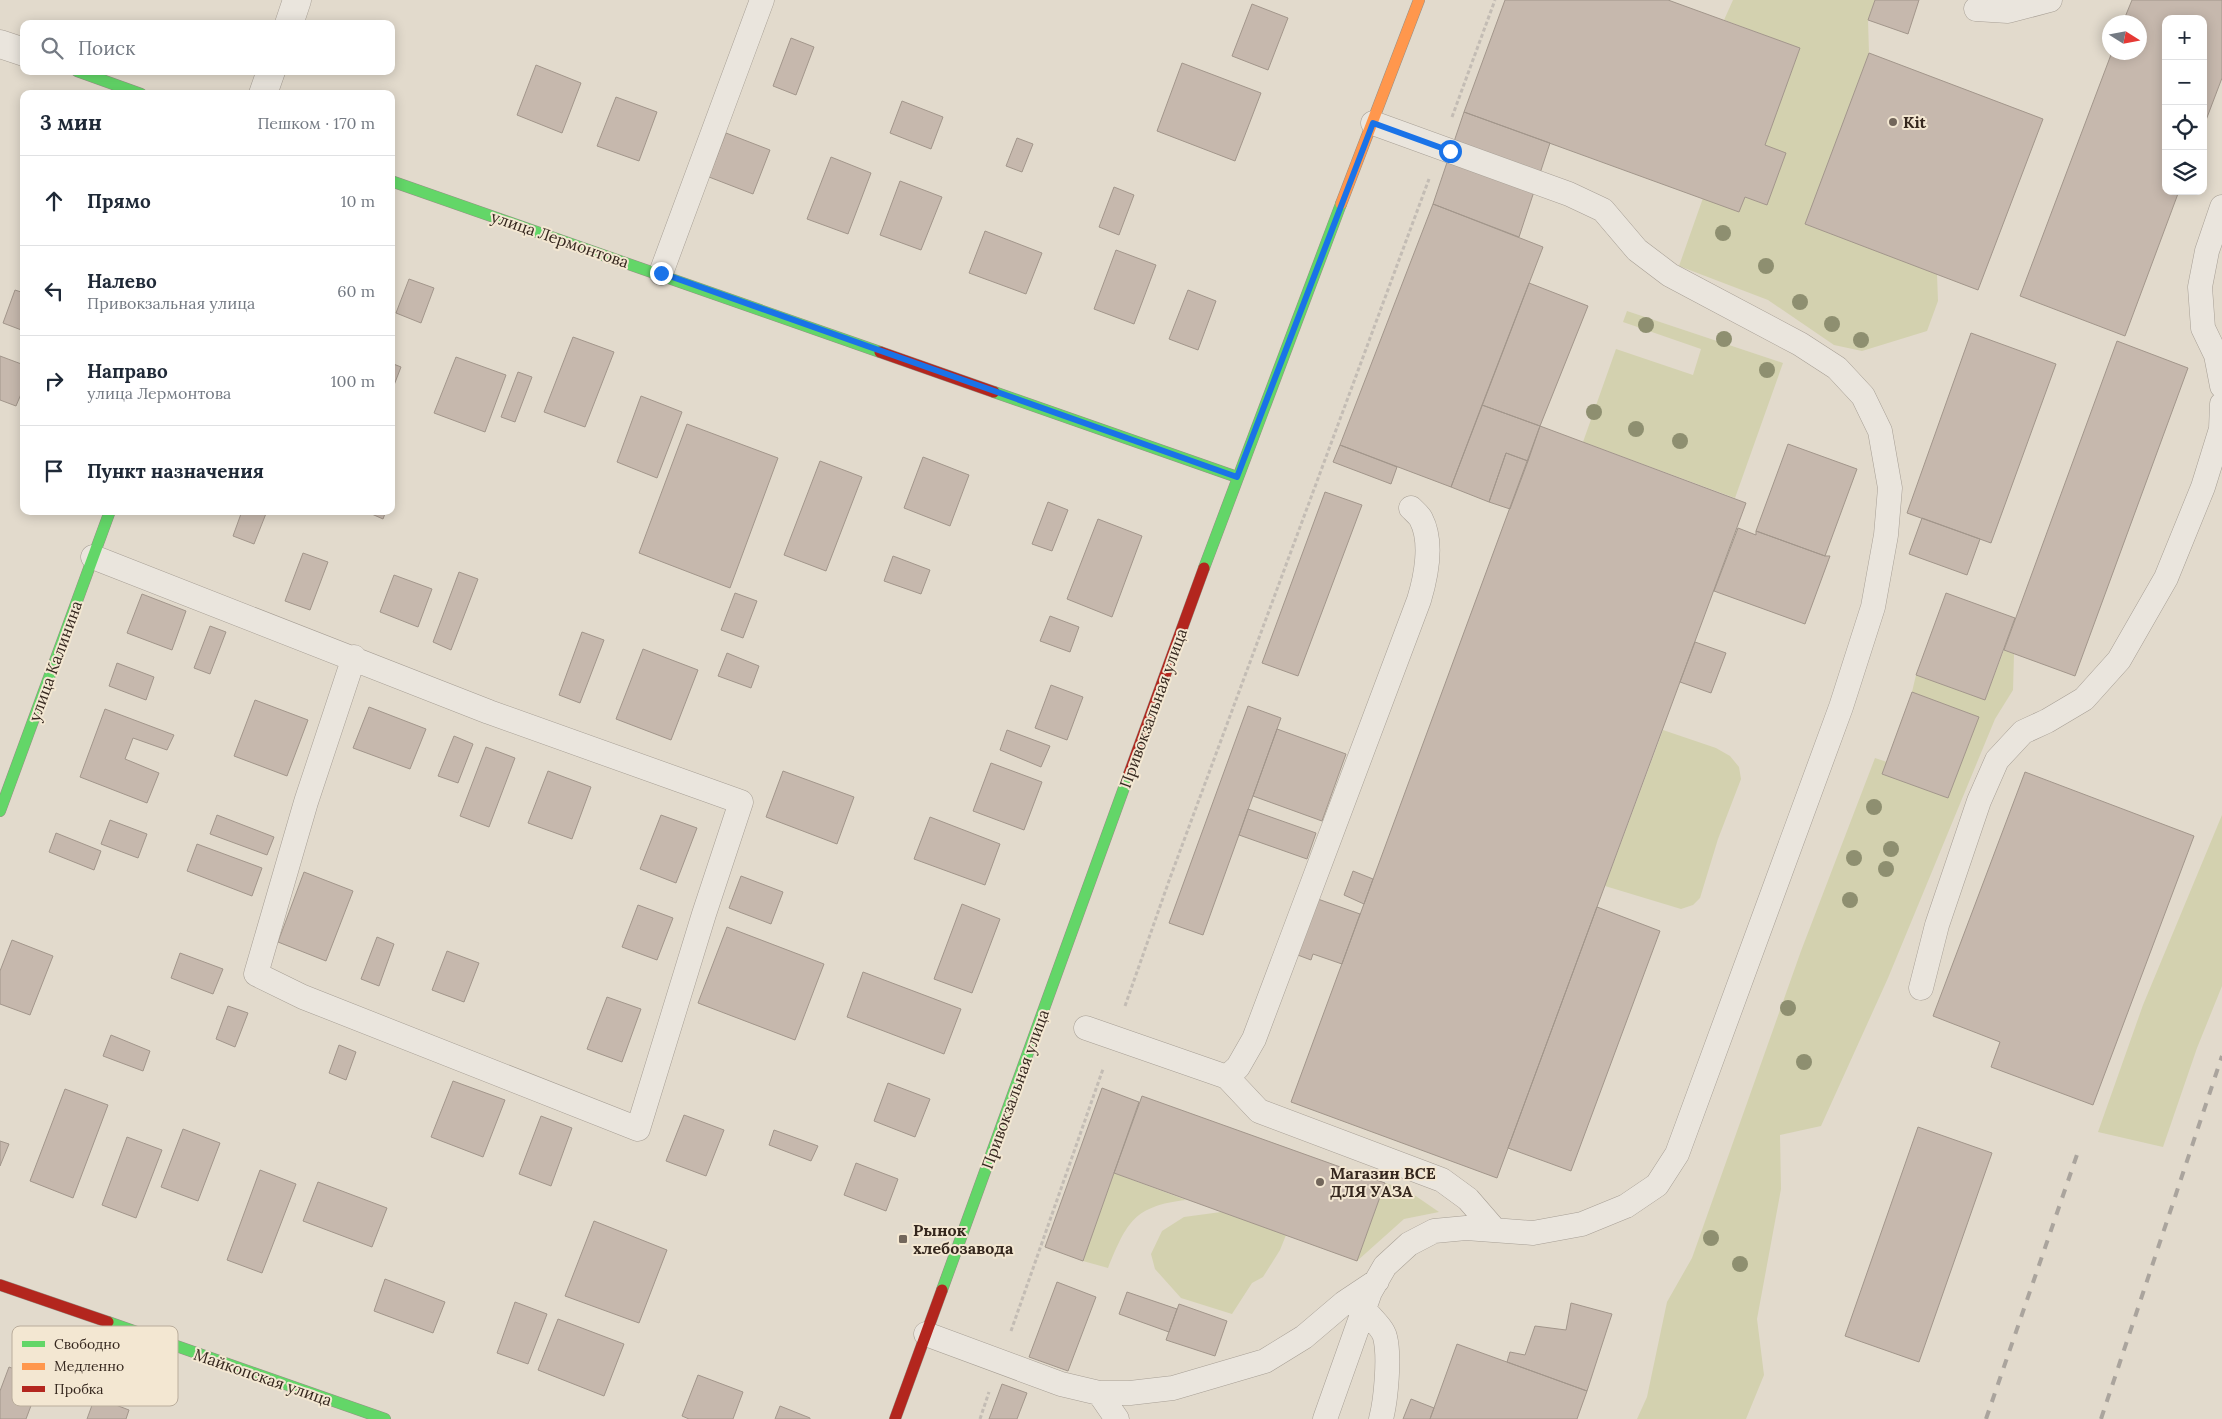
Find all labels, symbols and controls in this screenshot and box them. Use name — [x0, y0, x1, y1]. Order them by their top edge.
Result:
north arrow — [2102, 15, 2147, 60]
map controls — [2162, 15, 2207, 195]
button: + — [2162, 15, 2207, 60]
search box — [20, 20, 395, 75]
icon: search — [38, 34, 66, 62]
text: Поиск — [78, 36, 135, 60]
button: − — [2162, 60, 2207, 105]
button: locate — [2162, 105, 2207, 150]
text: 3 мин — [40, 109, 102, 136]
place label: Kit — [1903, 112, 1927, 132]
text: Пешком · 170 m — [258, 113, 375, 133]
marker: Kit — [1887, 116, 1899, 128]
route start — [1439, 140, 1462, 163]
button: layers — [2162, 150, 2207, 195]
icon: ahead — [40, 187, 68, 215]
text: Прямо — [87, 189, 151, 213]
text: 10 m — [341, 191, 375, 211]
street label: улица Лермонтова — [489, 206, 631, 272]
route end — [650, 262, 673, 285]
text: Налево — [87, 269, 157, 293]
icon: left — [40, 277, 68, 305]
text: 60 m — [337, 281, 375, 301]
text: Привокзальная улица — [87, 293, 255, 313]
text: Направо — [87, 359, 168, 383]
icon: right — [40, 367, 68, 395]
text: 100 m — [331, 371, 375, 391]
text: улица Лермонтова — [87, 383, 231, 403]
icon: arrive — [40, 457, 68, 485]
text: Пункт назначения — [87, 459, 264, 483]
street label: улица Калинина — [24, 598, 86, 724]
street label: Привокзальная улица — [1115, 625, 1191, 791]
street label: Привокзальная улица — [977, 1006, 1053, 1172]
place label: Магазин ВСЕ ДЛЯ УАЗА — [1330, 1163, 1436, 1201]
marker: Магазин ВСЕ ДЛЯ УАЗА — [1314, 1176, 1326, 1188]
place label: Рынок хлебозавода — [913, 1220, 1014, 1258]
marker: Рынок хлебозавода — [897, 1233, 909, 1245]
legend — [12, 1326, 178, 1406]
text: Свободно — [54, 1335, 120, 1353]
street label: Майкопская улица — [191, 1344, 335, 1410]
text: Медленно — [54, 1357, 124, 1375]
text: Пробка — [54, 1380, 104, 1398]

